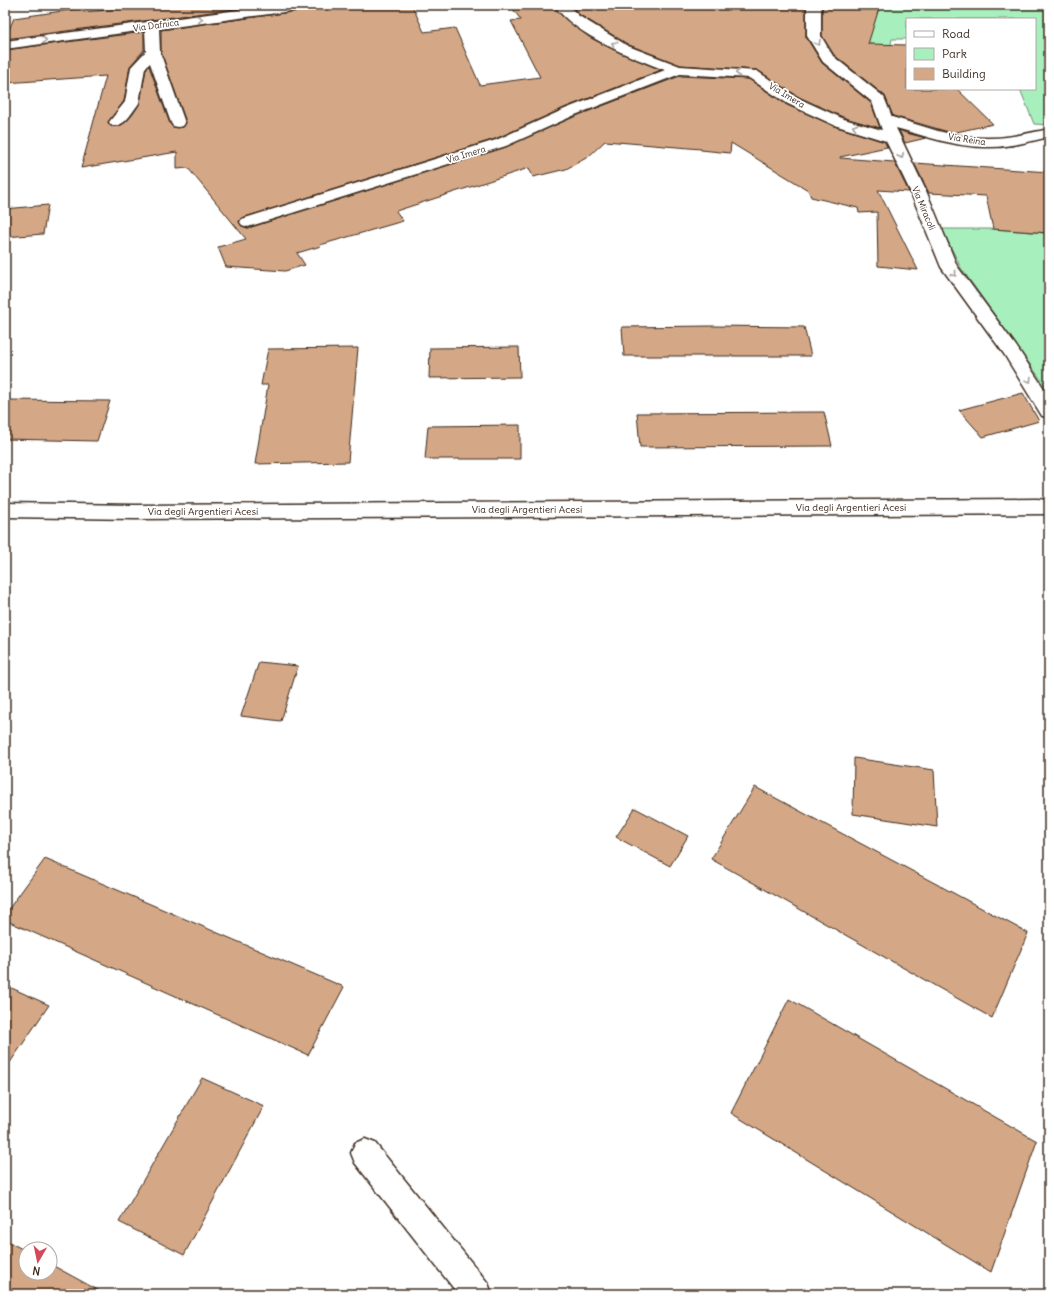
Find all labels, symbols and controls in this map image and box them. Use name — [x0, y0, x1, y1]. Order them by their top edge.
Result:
one-way arrow — [197, 15, 203, 24]
street label: Via Dafnica — [132, 16, 180, 34]
legend — [906, 18, 1036, 90]
text: Road — [942, 26, 970, 41]
one-way arrow — [41, 36, 47, 45]
one-way arrow — [814, 39, 821, 46]
one-way arrow — [611, 41, 618, 49]
text: Park — [942, 46, 967, 61]
text: Building — [942, 66, 986, 81]
one-way arrow — [735, 69, 741, 78]
street label: Via Imera — [767, 80, 807, 110]
one-way arrow — [852, 123, 859, 132]
street label: Via Reina — [948, 131, 986, 147]
street label: Via Imera — [445, 143, 487, 165]
one-way arrow — [896, 151, 904, 159]
street label: Via Miracoli — [910, 184, 938, 232]
one-way arrow — [949, 270, 957, 277]
one-way arrow — [1024, 376, 1032, 383]
street label: Via degli Argentieri Acesi — [796, 501, 906, 514]
street label: Via degli Argentieri Acesi — [472, 503, 582, 516]
street label: Via degli Argentieri Acesi — [148, 505, 258, 518]
north arrow — [18, 1241, 58, 1281]
text: N — [32, 1263, 41, 1278]

